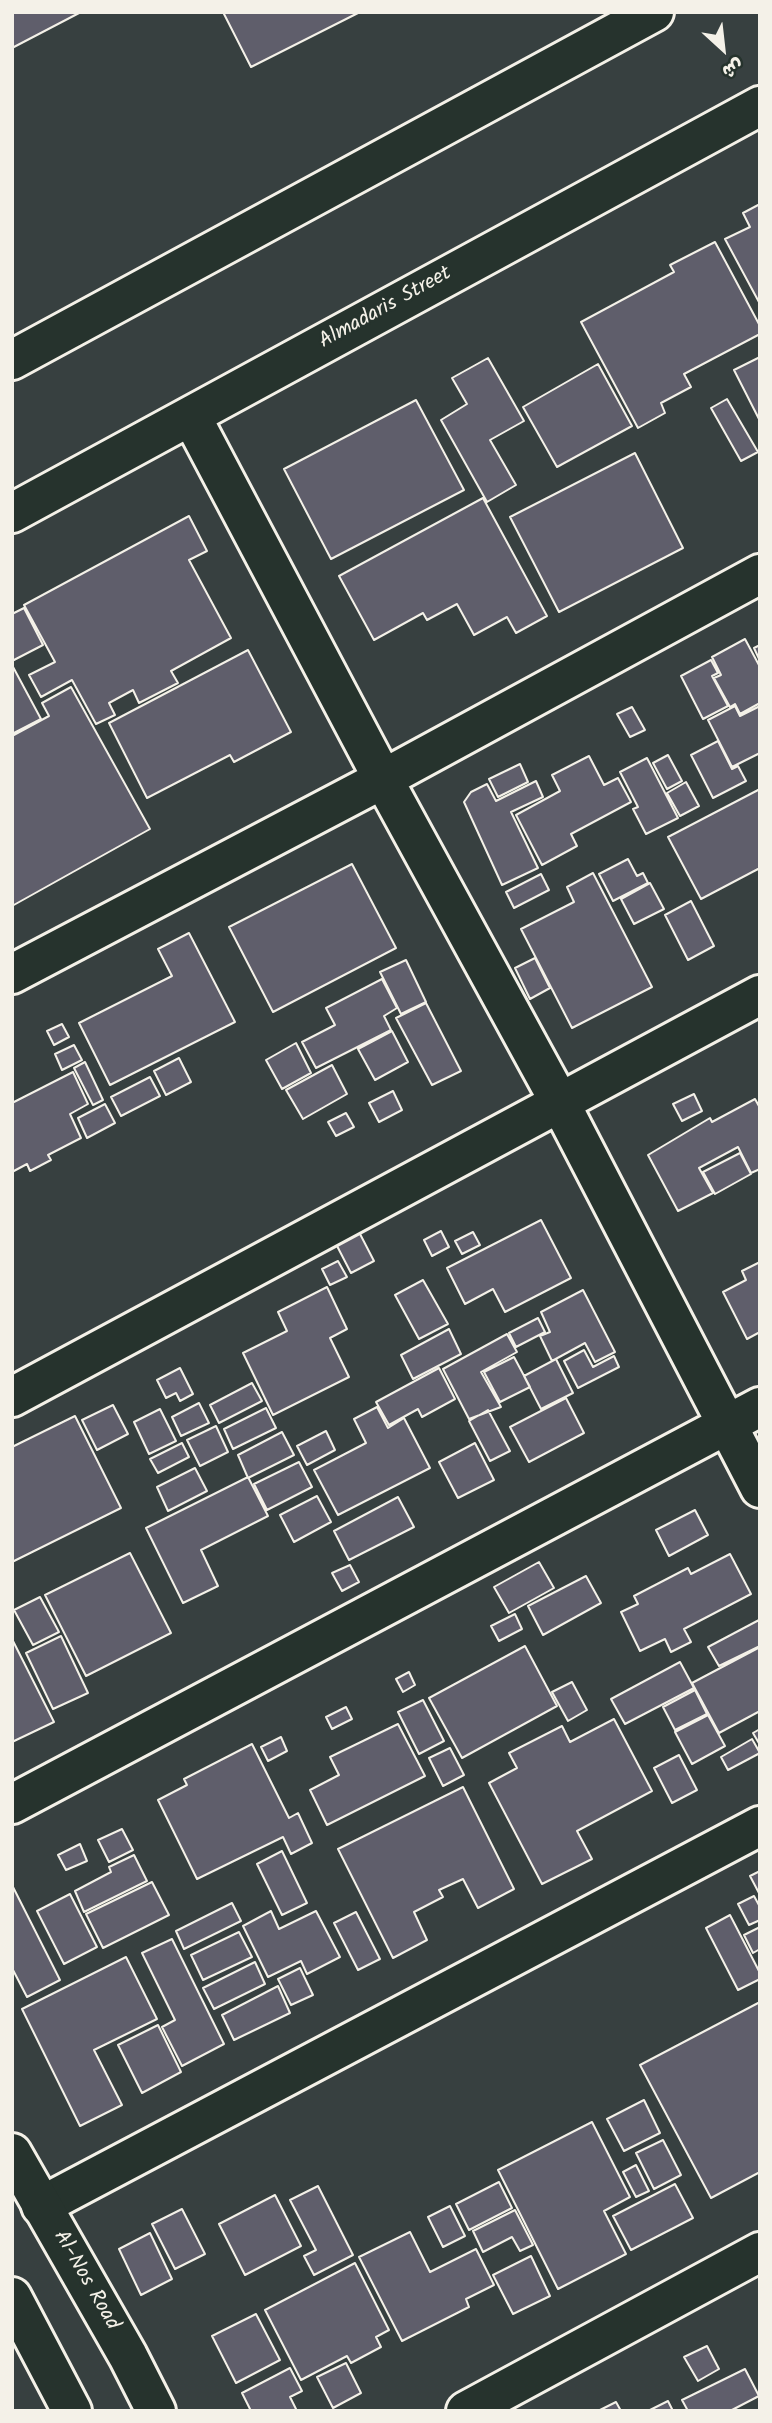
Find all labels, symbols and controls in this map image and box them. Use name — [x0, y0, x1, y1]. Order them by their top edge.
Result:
north arrow — [688, 14, 758, 84]
text: ش — [716, 50, 749, 86]
street label: Almadaris Street — [315, 262, 457, 356]
street label: Al-Nos Road — [46, 2227, 124, 2335]

